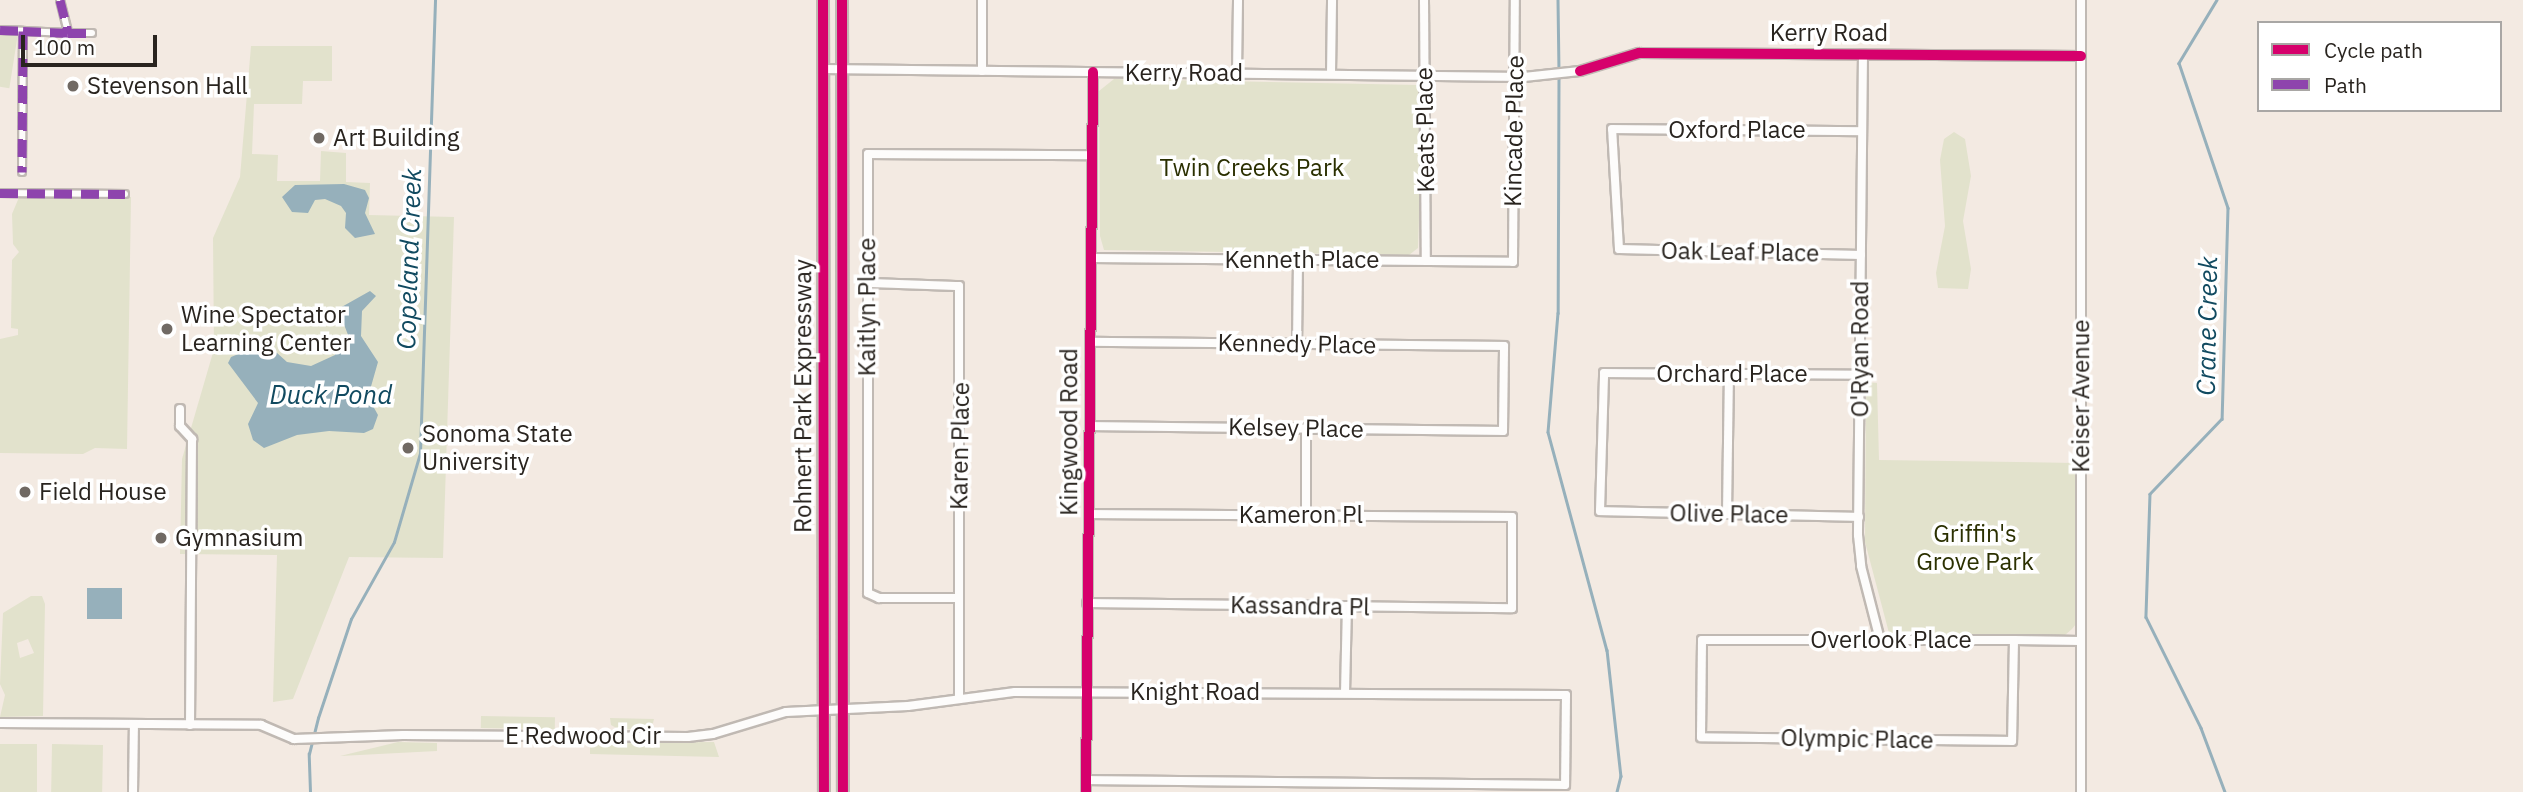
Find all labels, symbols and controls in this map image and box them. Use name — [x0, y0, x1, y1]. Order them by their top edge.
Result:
street label: Kerry Road — [1770, 19, 1888, 47]
scale bar — [24, 21, 161, 65]
legend — [2257, 21, 2502, 112]
text: 100 m — [34, 33, 95, 61]
text: Cycle path — [2324, 36, 2423, 64]
street label: Kincade Place — [1498, 55, 1530, 207]
street label: Kerry Road — [1125, 59, 1243, 87]
street label: Keats Place — [1410, 67, 1440, 193]
text: Path — [2324, 71, 2367, 99]
place label: Stevenson Hall — [87, 72, 248, 100]
marker: Stevenson Hall — [65, 78, 81, 94]
street label: Oxford Place — [1668, 116, 1806, 144]
place label: Art Building — [333, 124, 459, 152]
marker: Art Building — [311, 130, 327, 146]
park label: Twin Creeks Park — [1160, 154, 1344, 182]
water label: Copeland Creek — [390, 168, 428, 350]
street label: Oak Leaf Place — [1661, 236, 1819, 268]
street label: Kaitlyn Place — [853, 238, 881, 376]
street label: Kenneth Place — [1225, 246, 1379, 274]
water label: Crane Creek — [2190, 256, 2224, 396]
street label: Rohnert Park Expressway — [789, 259, 817, 533]
street label: O'Ryan Road — [1846, 281, 1874, 417]
place label: Wine Spectator Learning Center — [181, 301, 351, 357]
street label: Keiser Avenue — [2067, 319, 2095, 473]
marker: Wine Spectator Learning Center — [159, 321, 175, 337]
street label: Kennedy Place — [1217, 328, 1377, 360]
street label: Kingwood Road — [1055, 348, 1083, 516]
street label: Orchard Place — [1656, 360, 1808, 388]
water label: Duck Pond — [270, 379, 392, 411]
street label: Karen Place — [944, 382, 976, 510]
street label: Kelsey Place — [1228, 412, 1364, 444]
place label: Sonoma State University — [422, 420, 573, 476]
marker: Sonoma State University — [400, 440, 416, 456]
place label: Field House — [39, 478, 167, 506]
marker: Field House — [17, 484, 33, 500]
street label: Olive Place — [1669, 499, 1789, 529]
street label: Kameron Pl — [1239, 501, 1363, 529]
park label: Griffin's Grove Park — [1916, 520, 2034, 576]
place label: Gymnasium — [175, 524, 303, 552]
marker: Gymnasium — [153, 530, 169, 546]
street label: Kassandra Pl — [1230, 590, 1370, 622]
street label: Overlook Place — [1810, 626, 1972, 654]
street label: Knight Road — [1130, 678, 1260, 706]
street label: E Redwood Cir — [505, 722, 661, 750]
street label: Olympic Place — [1780, 723, 1934, 755]

